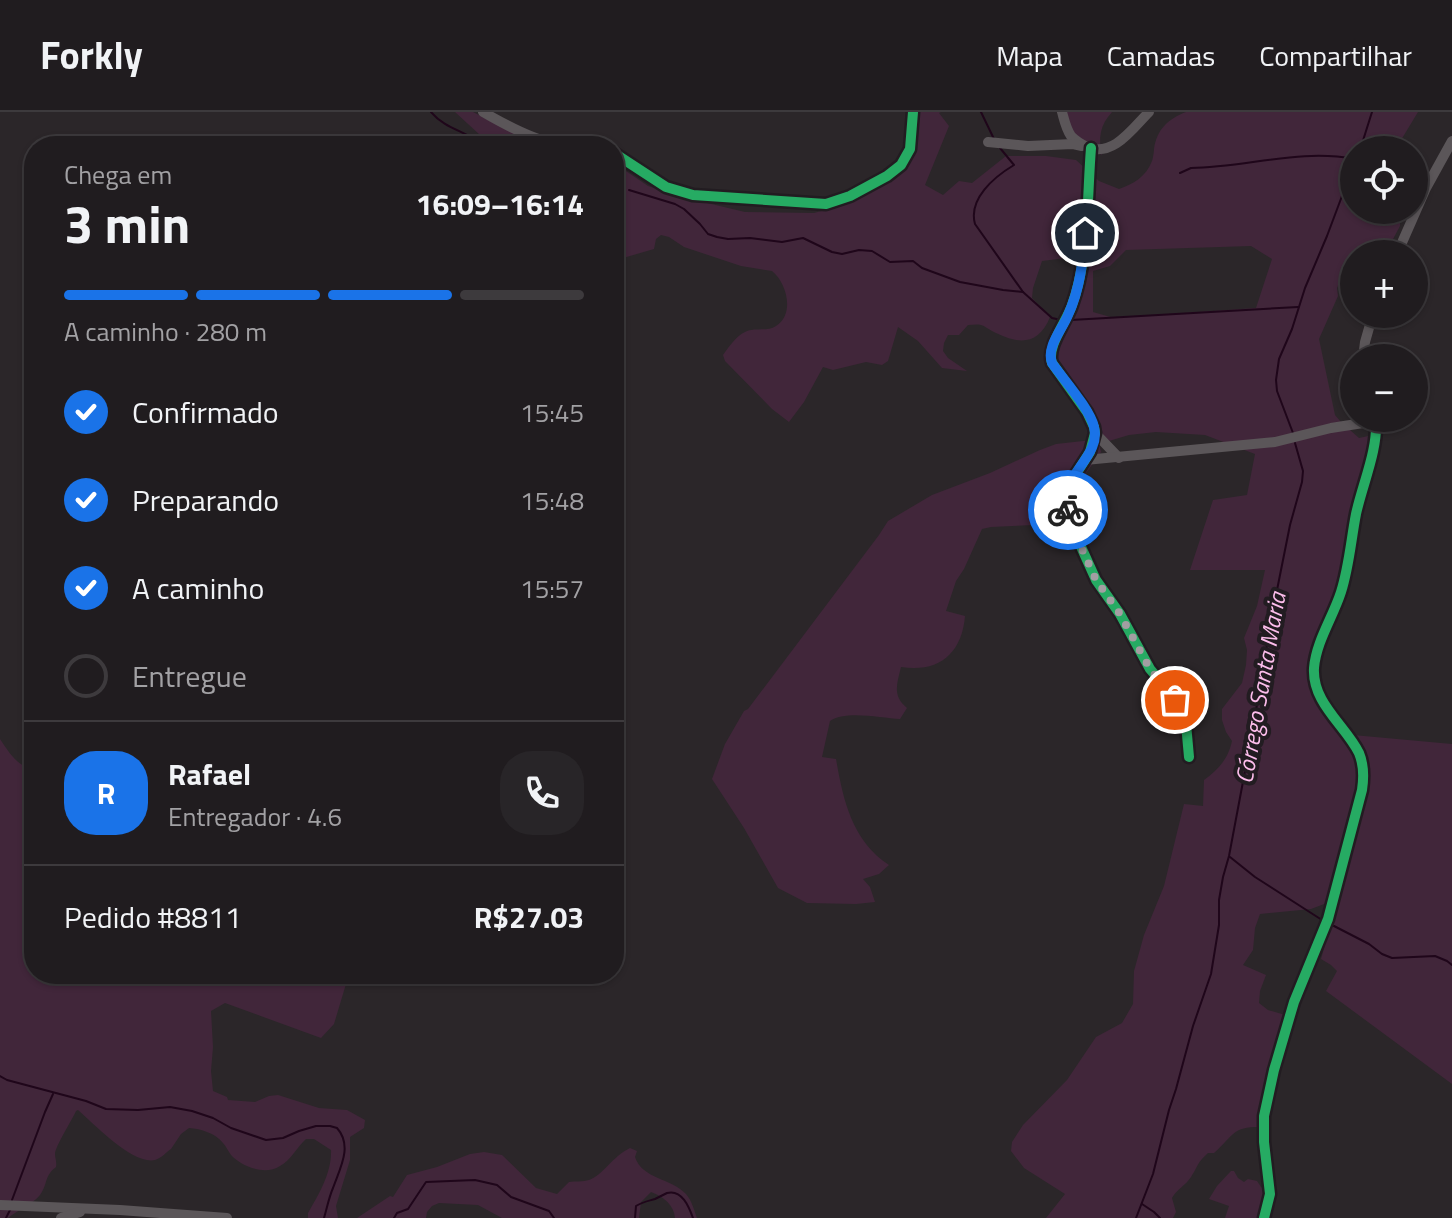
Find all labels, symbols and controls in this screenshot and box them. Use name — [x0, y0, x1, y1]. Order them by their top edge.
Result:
text: Forkly — [40, 26, 143, 84]
text: Mapa — [996, 34, 1063, 77]
text: Camadas — [1107, 34, 1215, 77]
text: Compartilhar — [1259, 34, 1412, 77]
map controls — [1340, 136, 1428, 432]
button: locate — [1340, 136, 1428, 224]
text: Chega em — [64, 155, 172, 194]
text: 16:09–16:14 — [416, 181, 584, 227]
text: 3 min — [64, 184, 190, 263]
pin — [1051, 199, 1119, 267]
icon: home — [1063, 211, 1107, 255]
button: + — [1340, 240, 1428, 328]
text: A caminho · 280 m — [64, 312, 267, 351]
button: − — [1340, 344, 1428, 432]
text: Confirmado — [132, 389, 279, 435]
icon: check — [64, 390, 108, 434]
text: 15:45 — [520, 393, 584, 432]
courier — [1028, 470, 1108, 550]
text: Preparando — [132, 477, 279, 523]
icon: check — [64, 478, 108, 522]
text: 15:48 — [520, 481, 584, 520]
icon: bike — [1046, 488, 1090, 532]
text: A caminho — [132, 565, 264, 611]
icon: check — [64, 566, 108, 610]
text: 15:57 — [520, 569, 584, 608]
water label: Córrego Santa Maria — [1225, 587, 1295, 786]
text: Entregue — [132, 653, 247, 699]
pin — [1141, 666, 1209, 734]
icon: bag — [1153, 678, 1197, 722]
text: Rafael — [168, 751, 251, 797]
button: phone — [500, 751, 584, 835]
text: R — [97, 770, 115, 816]
text: Entregador · 4.6 — [168, 797, 342, 836]
text: Pedido #8811 — [64, 894, 242, 940]
text: R$27.03 — [474, 894, 584, 940]

